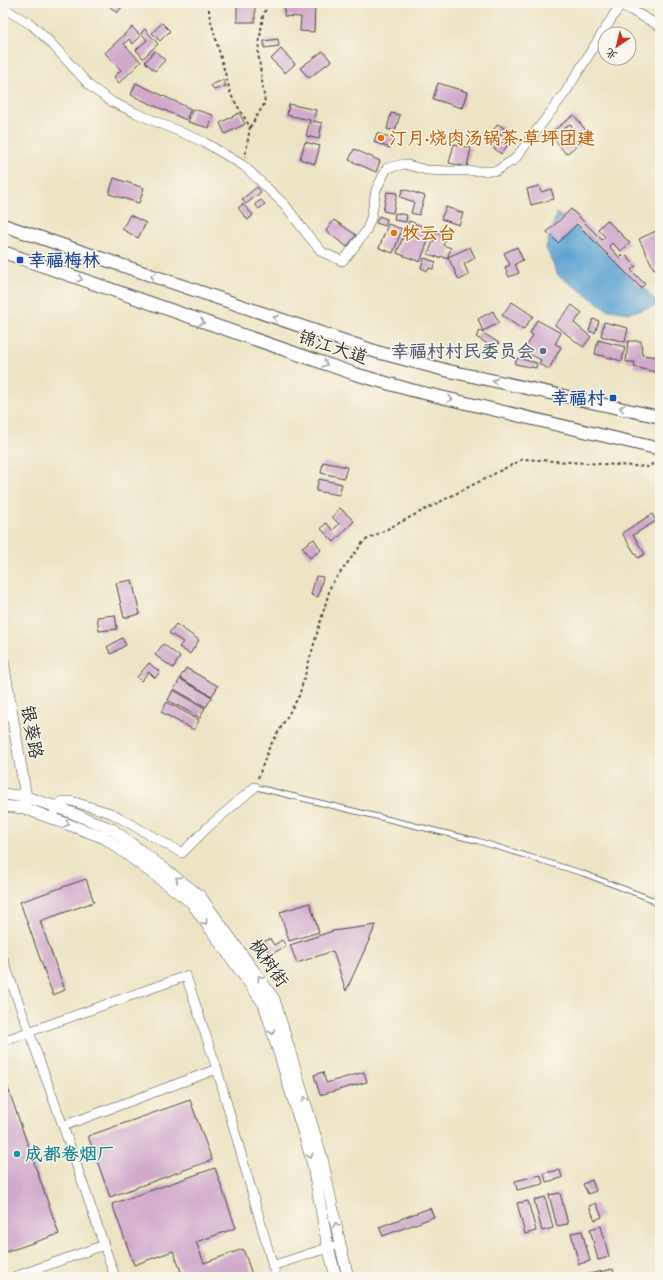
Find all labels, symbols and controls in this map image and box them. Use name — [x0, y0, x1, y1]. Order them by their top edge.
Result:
north arrow — [597, 26, 637, 66]
text: 北 — [603, 44, 621, 63]
place label: 汀月·烧肉汤锅茶·草坪团建 — [389, 127, 595, 153]
marker: 汀月·烧肉汤锅茶·草坪团建 — [376, 133, 386, 143]
place label: 牧云台 — [402, 222, 456, 248]
marker: 牧云台 — [389, 228, 399, 238]
place label: 幸福梅林 — [28, 249, 100, 275]
marker: 幸福梅林 — [15, 255, 25, 265]
one-way arrow — [149, 272, 156, 281]
one-way arrow — [76, 274, 83, 283]
one-way arrow — [273, 314, 280, 323]
one-way arrow — [199, 317, 206, 325]
street label: 锦江大道 — [294, 325, 371, 372]
place label: 幸福村村民委员会 — [391, 340, 535, 366]
marker: 幸福村村民委员会 — [538, 346, 548, 356]
one-way arrow — [322, 360, 329, 368]
one-way arrow — [492, 377, 498, 385]
place label: 幸福村 — [551, 387, 605, 413]
marker: 幸福村 — [608, 393, 618, 403]
one-way arrow — [446, 394, 453, 403]
one-way arrow — [619, 405, 625, 413]
street label: 银葵路 — [13, 704, 48, 761]
one-way arrow — [64, 819, 71, 827]
one-way arrow — [175, 876, 182, 883]
one-way arrow — [200, 918, 208, 925]
street label: 枫树街 — [241, 935, 293, 994]
one-way arrow — [258, 976, 265, 983]
one-way arrow — [267, 1028, 276, 1035]
one-way arrow — [301, 1096, 310, 1103]
place label: 成都卷烟厂 — [25, 1143, 115, 1169]
marker: 成都卷烟厂 — [12, 1149, 22, 1159]
one-way arrow — [305, 1153, 314, 1160]
one-way arrow — [332, 1222, 341, 1229]

